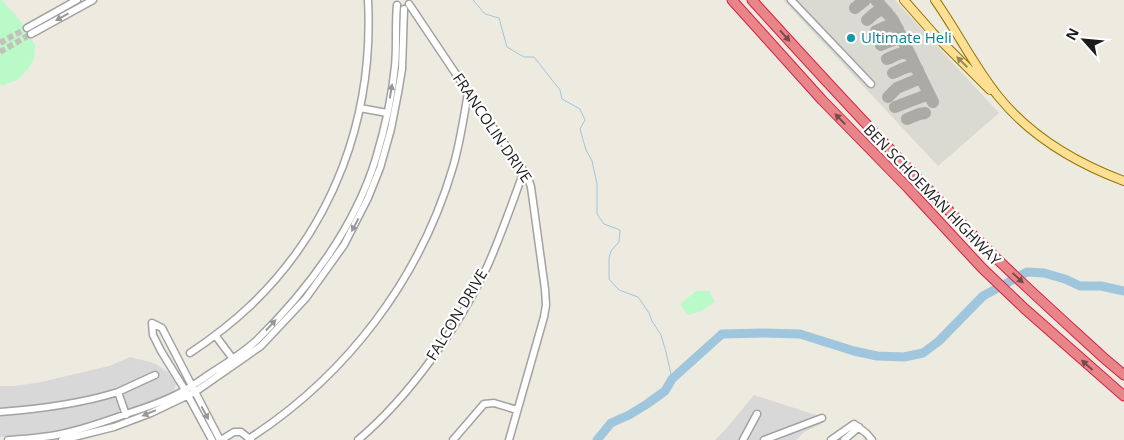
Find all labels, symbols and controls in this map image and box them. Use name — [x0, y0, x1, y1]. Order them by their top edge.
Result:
one-way arrow — [55, 13, 69, 22]
north arrow — [1059, 15, 1109, 65]
text: N — [1061, 24, 1083, 43]
place label: Ultimate Heli — [861, 27, 952, 47]
one-way arrow — [779, 30, 791, 42]
marker: Ultimate Heli — [845, 32, 857, 44]
one-way arrow — [956, 56, 968, 68]
street label: FRANCOLIN DRIVE — [449, 69, 537, 186]
one-way arrow — [388, 83, 396, 99]
one-way arrow — [834, 113, 846, 125]
street label: BEN SCHOEMAN HIGHWAY — [860, 119, 1006, 270]
one-way arrow — [351, 217, 359, 232]
street label: FALCON DRIVE — [421, 265, 491, 364]
one-way arrow — [1012, 272, 1024, 284]
one-way arrow — [265, 319, 277, 331]
one-way arrow — [1080, 359, 1093, 370]
one-way arrow — [201, 406, 210, 420]
one-way arrow — [142, 410, 157, 418]

